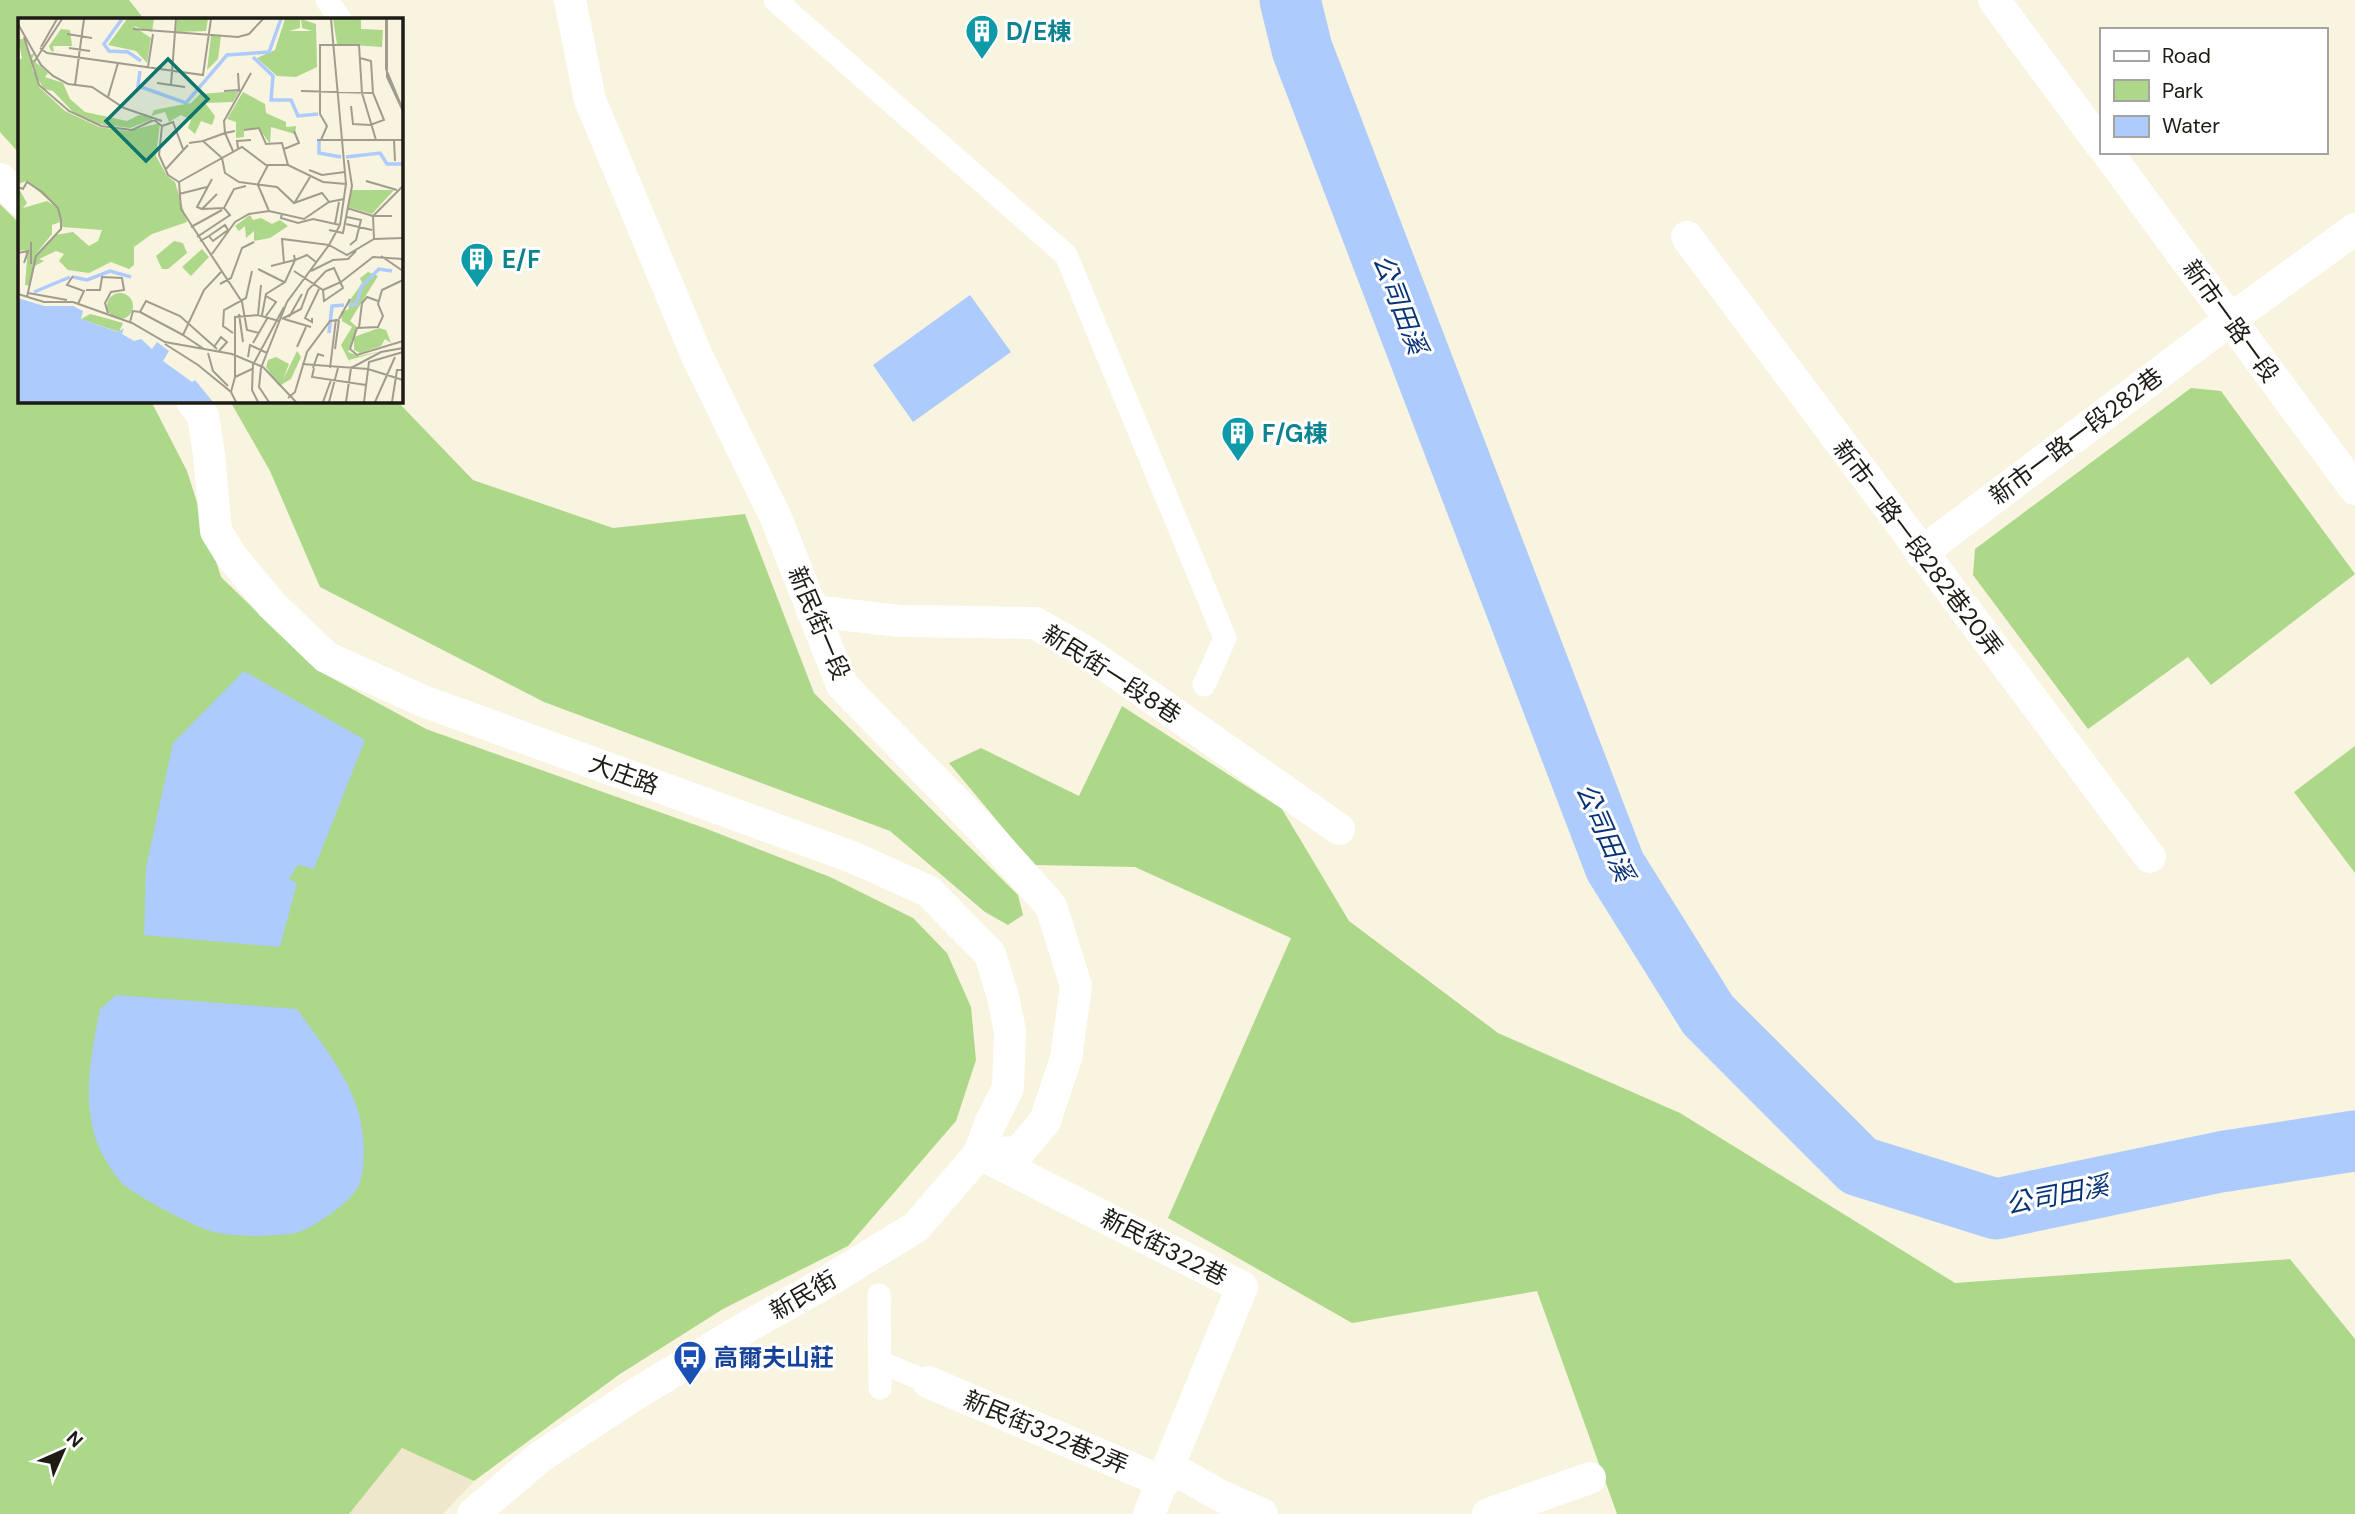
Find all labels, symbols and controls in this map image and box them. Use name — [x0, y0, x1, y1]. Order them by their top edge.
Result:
building icon: D/E棟 — [963, 12, 1001, 61]
place label: D/E棟 — [1006, 16, 1071, 47]
inset map — [18, 18, 402, 402]
legend — [2100, 28, 2327, 154]
text: Road — [2162, 42, 2211, 70]
text: Park — [2162, 77, 2204, 105]
text: Water — [2162, 112, 2220, 140]
building icon: E/F — [458, 240, 496, 289]
place label: E/F — [502, 244, 541, 275]
water label: 公司田溪 — [1365, 249, 1436, 362]
street label: 新市一路一段 — [2176, 254, 2286, 388]
street label: 新市一路一段282巷 — [1983, 361, 2169, 511]
building icon: F/G棟 — [1219, 414, 1257, 463]
place label: F/G棟 — [1262, 418, 1328, 449]
street label: 新市一路一段282巷20弄 — [1826, 433, 2010, 663]
street label: 新民街一段 — [781, 562, 857, 684]
street label: 新民街一段8巷 — [1037, 618, 1187, 730]
street label: 大庄路 — [585, 747, 663, 801]
water label: 公司田溪 — [1568, 778, 1643, 890]
water label: 公司田溪 — [2003, 1168, 2115, 1222]
street label: 新民街322巷 — [1096, 1202, 1232, 1292]
street label: 新民街 — [764, 1264, 842, 1326]
bus stop icon: 高爾夫山莊 — [671, 1338, 709, 1387]
place label: 高爾夫山莊 — [714, 1342, 834, 1373]
street label: 新民街322巷2弄 — [959, 1383, 1133, 1481]
north arrow — [28, 1416, 98, 1486]
text: N — [61, 1426, 88, 1453]

